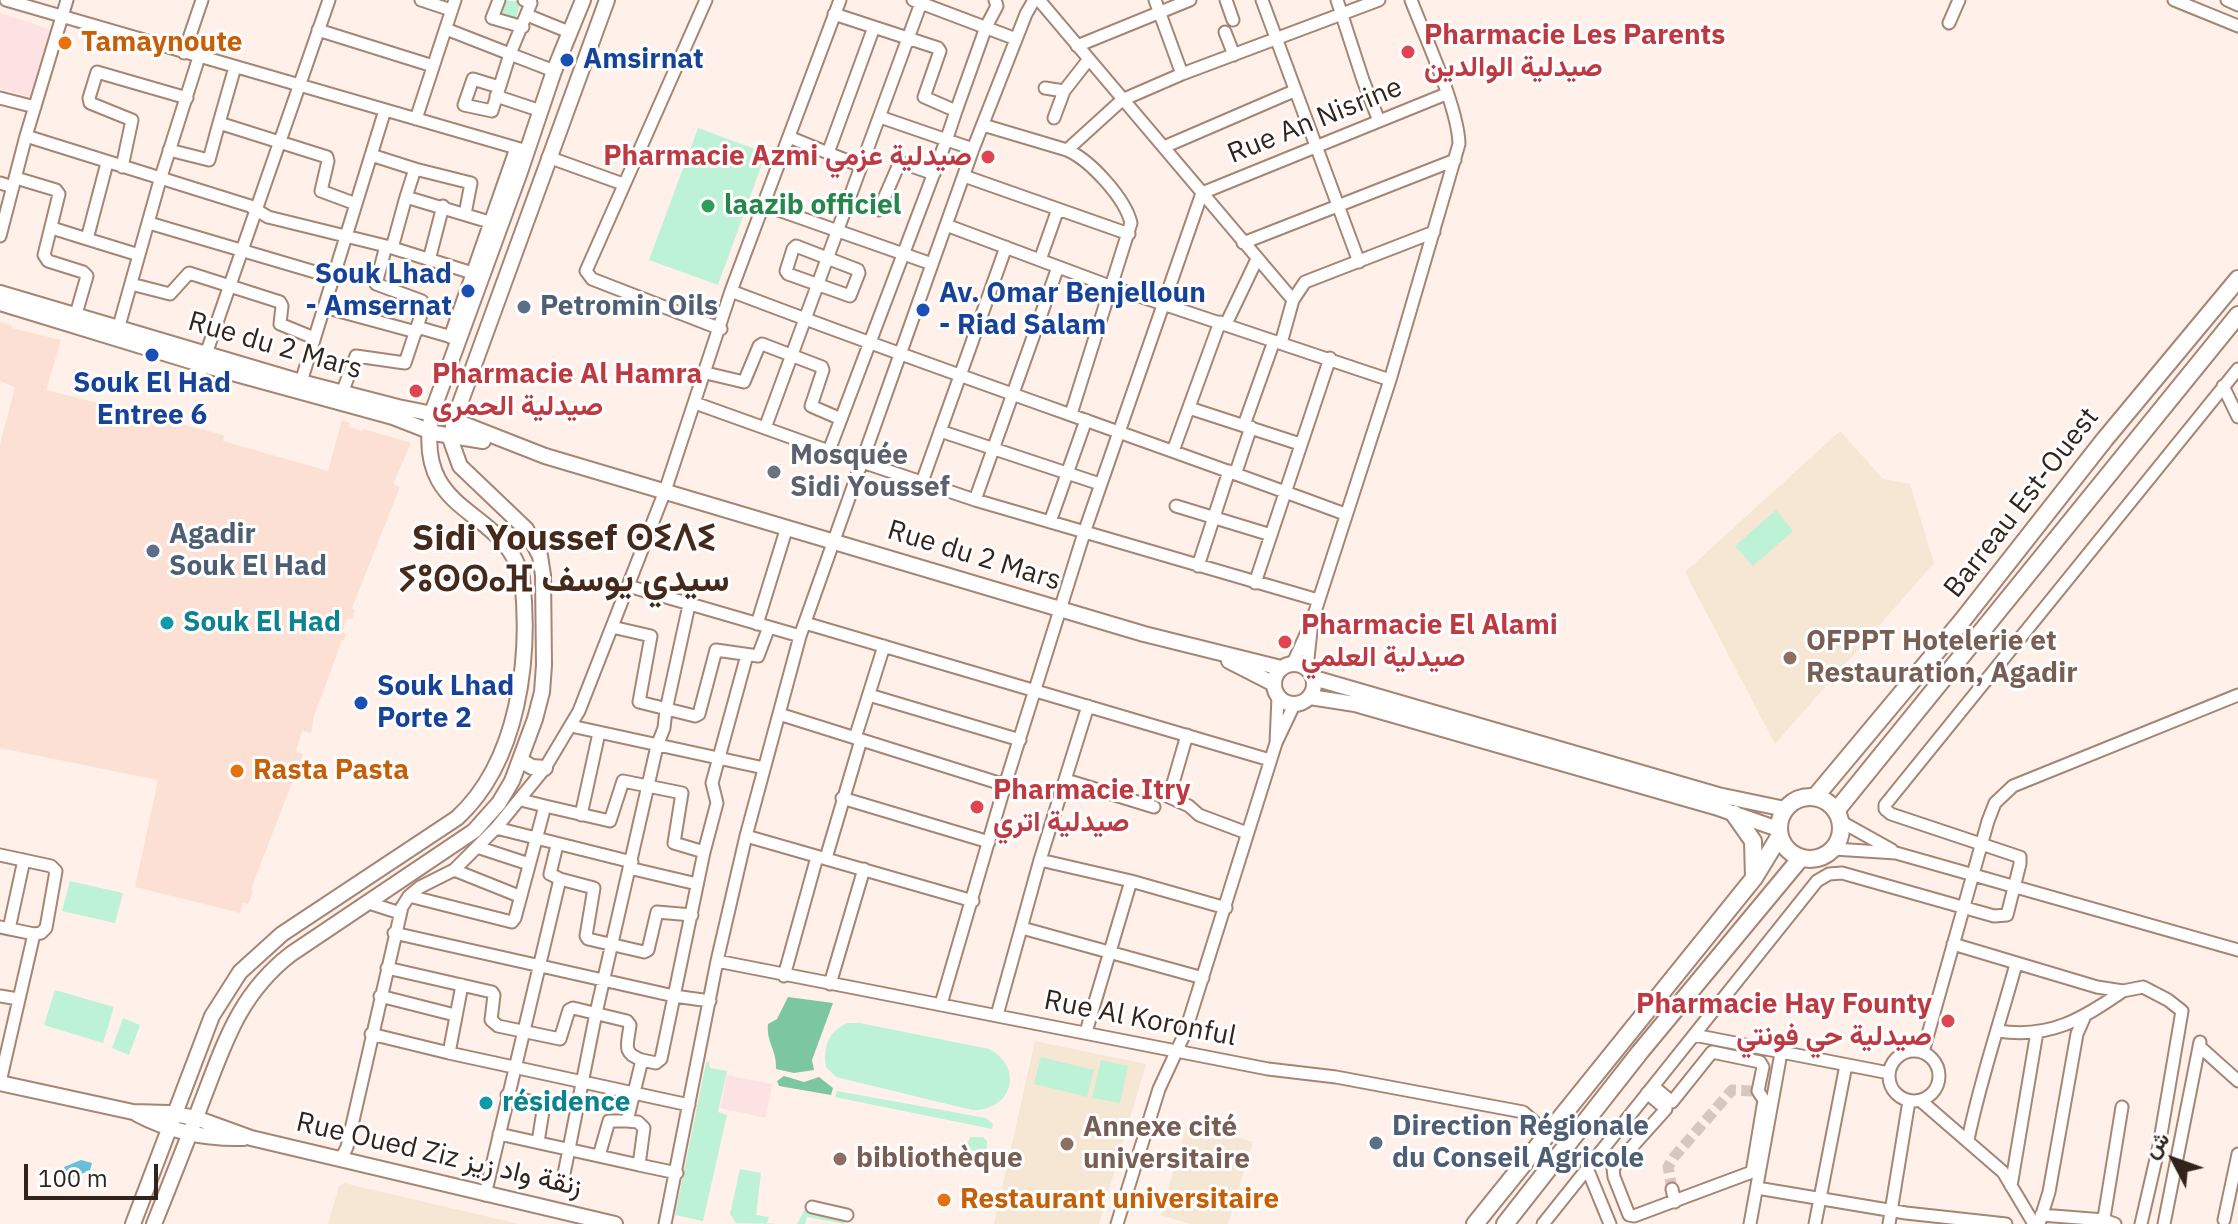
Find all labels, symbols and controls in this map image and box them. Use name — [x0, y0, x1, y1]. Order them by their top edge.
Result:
place label: Pharmacie Les Parents صيدلية الوالدين — [1424, 19, 1725, 85]
place label: Tamaynoute — [81, 26, 243, 60]
marker: Tamaynoute — [56, 34, 74, 52]
place label: Amsirnat — [583, 43, 704, 77]
marker: Pharmacie Les Parents صيدلية الوالدين — [1399, 43, 1417, 61]
marker: Amsirnat — [558, 51, 576, 69]
street label: Rue An Nisrine — [1223, 71, 1407, 171]
place label: Pharmacie Azmi صيدلية عزمي — [603, 140, 972, 174]
marker: Pharmacie Azmi صيدلية عزمي — [979, 148, 997, 166]
place label: laazib officiel — [724, 189, 901, 223]
marker: laazib officiel — [699, 197, 717, 215]
place label: Souk Lhad - Amsernat — [306, 258, 452, 324]
place label: Av. Omar Benjelloun - Riad Salam — [939, 277, 1206, 343]
marker: Souk Lhad - Amsernat — [459, 282, 477, 300]
place label: Petromin Oils — [540, 290, 718, 324]
marker: Petromin Oils — [515, 298, 533, 316]
marker: Av. Omar Benjelloun - Riad Salam — [914, 301, 932, 319]
street label: Rue du 2 Mars — [184, 305, 366, 387]
marker: Souk El Had Entree 6 — [143, 346, 161, 364]
place label: Pharmacie Al Hamra صيدلية الحمرى — [432, 358, 702, 424]
place label: Souk El Had Entree 6 — [73, 367, 231, 433]
marker: Pharmacie Al Hamra صيدلية الحمرى — [407, 382, 425, 400]
street label: Barreau Est-Ouest — [1938, 401, 2106, 605]
place label: Mosquée Sidi Youssef — [790, 439, 950, 505]
marker: Mosquée Sidi Youssef — [765, 463, 783, 481]
street label: Rue du 2 Mars — [883, 514, 1065, 598]
place label: Agadir Souk El Had — [169, 518, 327, 584]
district label: Sidi Youssef ⵙⵉⴷⵉ ⵢⵓⵙⵙⴰⴼ سيدي يوسف — [398, 518, 730, 603]
marker: Agadir Souk El Had — [144, 542, 162, 560]
place label: Souk El Had — [183, 606, 341, 640]
place label: Pharmacie El Alami صيدلية العلمي — [1301, 609, 1558, 675]
marker: Souk El Had — [158, 614, 176, 632]
place label: OFPPT Hotelerie et Restauration, Agadir — [1806, 625, 2077, 691]
marker: Pharmacie El Alami صيدلية العلمي — [1276, 633, 1294, 651]
marker: OFPPT Hotelerie et Restauration, Agadir — [1781, 649, 1799, 667]
place label: Souk Lhad Porte 2 — [377, 670, 514, 736]
marker: Souk Lhad Porte 2 — [352, 694, 370, 712]
place label: Rasta Pasta — [253, 754, 409, 788]
marker: Rasta Pasta — [228, 762, 246, 780]
place label: Pharmacie Itry صيدلية اتري — [993, 774, 1190, 840]
marker: Pharmacie Itry صيدلية اتري — [968, 798, 986, 816]
street label: Rue Al Koronful — [1041, 984, 1239, 1054]
place label: Pharmacie Hay Founty صيدلية حي فونتي — [1636, 988, 1932, 1054]
marker: Pharmacie Hay Founty صيدلية حي فونتي — [1939, 1012, 1957, 1030]
place label: résidence — [502, 1086, 631, 1120]
marker: résidence — [477, 1094, 495, 1112]
street label: Rue Oued Ziz زنقة واد زيز — [293, 1106, 585, 1204]
place label: Direction Régionale du Conseil Agricole — [1392, 1110, 1649, 1176]
place label: Annexe cité universitaire — [1083, 1111, 1250, 1177]
north arrow — [2134, 1120, 2214, 1200]
text: ش — [2136, 1124, 2175, 1163]
marker: Direction Régionale du Conseil Agricole — [1367, 1134, 1385, 1152]
marker: Annexe cité universitaire — [1058, 1135, 1076, 1153]
place label: bibliothèque — [856, 1142, 1023, 1176]
scale bar — [28, 1148, 162, 1198]
marker: bibliothèque — [831, 1150, 849, 1168]
text: 100 m — [38, 1162, 108, 1194]
place label: Restaurant universitaire — [960, 1183, 1279, 1217]
marker: Restaurant universitaire — [935, 1191, 953, 1209]

